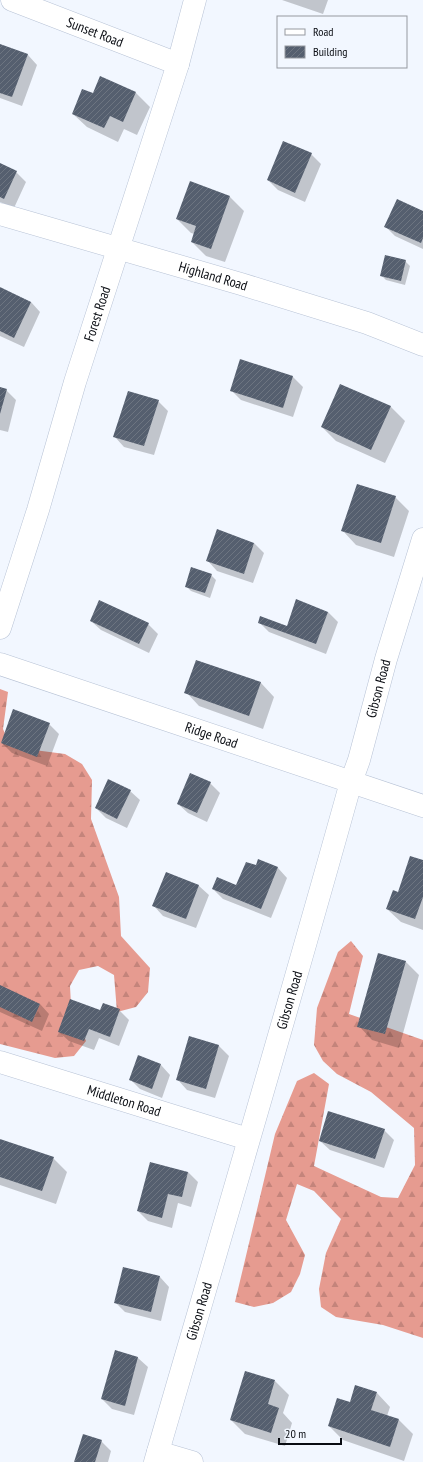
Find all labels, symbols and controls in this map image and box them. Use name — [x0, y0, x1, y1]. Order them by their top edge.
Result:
street label: Sunset Road — [64, 13, 126, 51]
legend — [277, 16, 407, 68]
text: Road — [313, 24, 333, 39]
text: Building — [313, 44, 348, 59]
street label: Highland Road — [177, 257, 250, 294]
street label: Forest Road — [80, 284, 114, 344]
street label: Gibson Road — [362, 657, 395, 720]
street label: Ridge Road — [183, 718, 240, 752]
street label: Gibson Road — [272, 969, 306, 1031]
street label: Middleton Road — [85, 1081, 163, 1120]
street label: Gibson Road — [182, 1280, 216, 1342]
scale bar — [279, 1420, 341, 1446]
text: 20 m — [285, 1426, 306, 1441]

